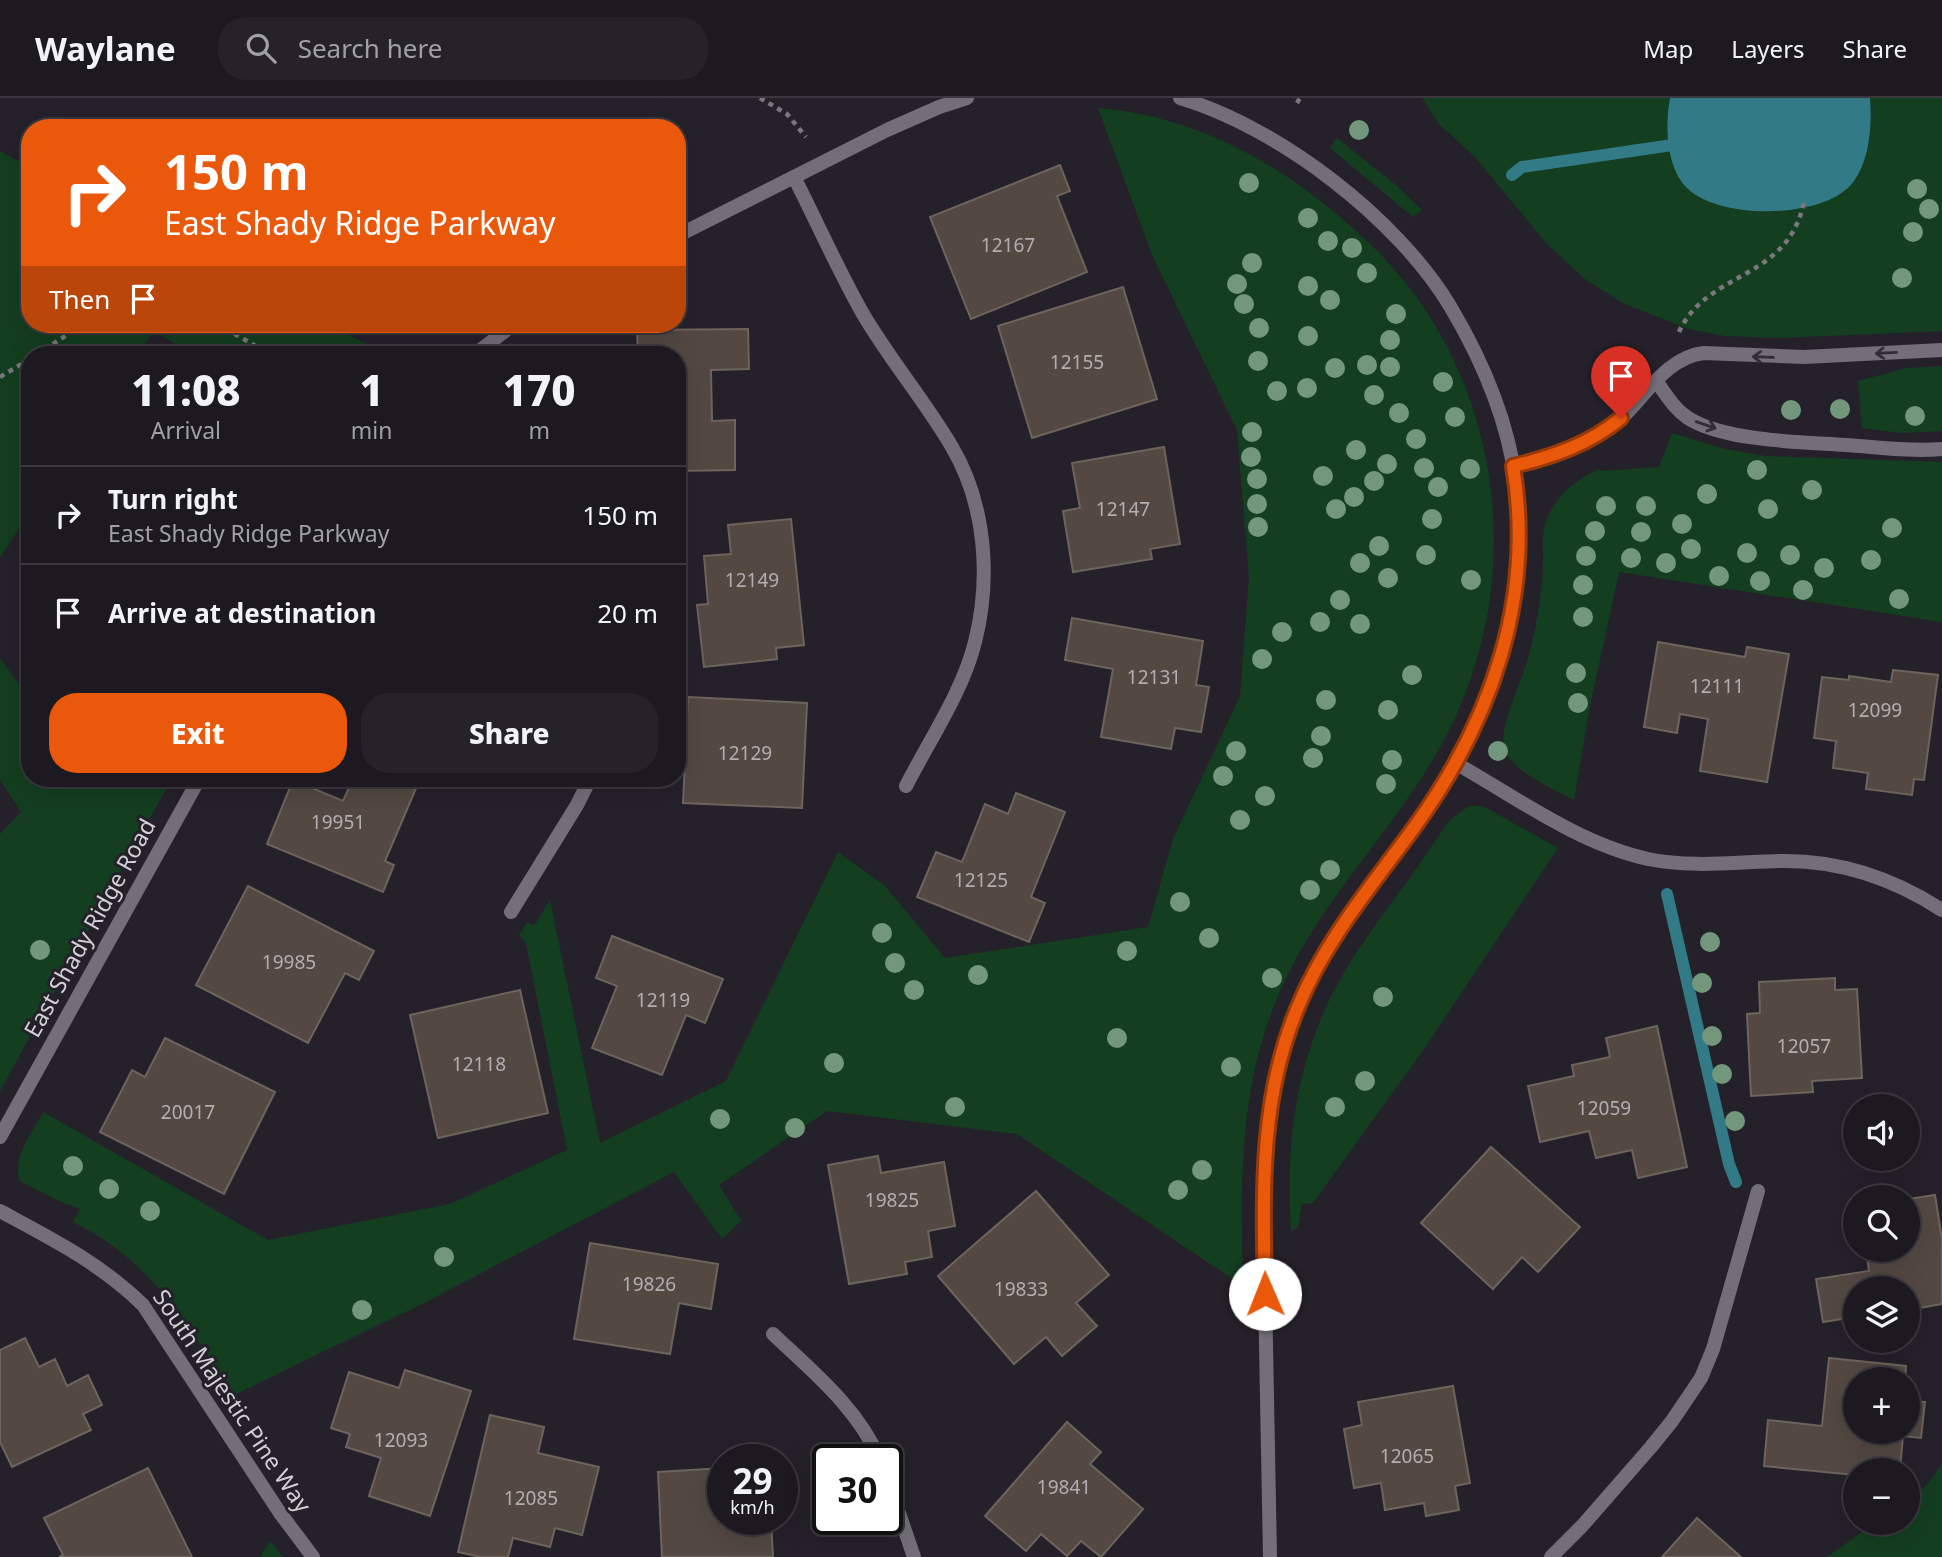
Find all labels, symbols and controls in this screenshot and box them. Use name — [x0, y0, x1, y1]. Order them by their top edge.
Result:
search box — [218, 17, 708, 80]
text: Waylane — [35, 26, 176, 71]
icon: search — [242, 29, 280, 67]
text: Search here — [298, 30, 442, 66]
text: Map — [1643, 32, 1693, 65]
text: Layers — [1731, 32, 1805, 65]
text: Share — [1843, 32, 1907, 65]
text: 150 m — [164, 138, 309, 204]
icon: right — [49, 147, 140, 238]
text: East Shady Ridge Parkway — [164, 201, 556, 244]
house number: 12167 — [981, 232, 1035, 258]
icon: arrive — [124, 280, 162, 318]
text: Then — [49, 281, 110, 317]
pin — [1591, 346, 1651, 418]
one-way arrow — [1875, 346, 1898, 359]
house number: 12155 — [1050, 349, 1104, 375]
one-way arrow — [1752, 350, 1775, 363]
icon: arrive — [1602, 357, 1640, 395]
text: 11:08 — [131, 361, 240, 418]
text: 1 — [359, 361, 384, 418]
text: 170 — [503, 361, 576, 418]
text: Arrival — [151, 414, 221, 446]
text: min — [351, 414, 392, 446]
text: m — [528, 414, 550, 446]
one-way arrow — [1695, 419, 1717, 432]
text: Turn right — [108, 481, 238, 517]
icon: right — [49, 496, 87, 534]
house number: 12147 — [1096, 496, 1150, 522]
text: 150 m — [582, 497, 658, 533]
text: East Shady Ridge Parkway — [108, 517, 389, 549]
house number: 12149 — [725, 567, 779, 593]
icon: arrive — [49, 594, 87, 632]
text: Arrive at destination — [108, 595, 377, 631]
text: 20 m — [597, 595, 658, 631]
house number: 12131 — [1127, 664, 1181, 690]
house number: 12111 — [1690, 673, 1744, 699]
button: Exit — [49, 693, 347, 773]
button: Share — [361, 693, 658, 773]
house number: 12099 — [1848, 697, 1902, 723]
house number: 12129 — [718, 740, 772, 766]
house number: 19951 — [311, 809, 365, 835]
street label: East Shady Ridge Road — [16, 812, 163, 1043]
house number: 12125 — [954, 867, 1008, 893]
house number: 19985 — [262, 949, 316, 975]
house number: 12119 — [636, 987, 690, 1013]
house number: 12057 — [1777, 1033, 1831, 1059]
house number: 12118 — [452, 1051, 506, 1077]
map controls — [1843, 1094, 1920, 1535]
button: sound — [1843, 1094, 1920, 1171]
house number: 12059 — [1577, 1095, 1631, 1121]
house number: 20017 — [161, 1099, 215, 1125]
button: search — [1843, 1185, 1920, 1262]
house number: 19825 — [865, 1187, 919, 1213]
position arrow — [1228, 1257, 1302, 1331]
house number: 19826 — [622, 1271, 676, 1297]
house number: 19833 — [994, 1276, 1048, 1302]
button: layers — [1843, 1276, 1920, 1353]
street label: South Majestic Pine Way — [146, 1283, 320, 1519]
button: + — [1843, 1367, 1920, 1444]
house number: 12093 — [374, 1427, 428, 1453]
house number: 12065 — [1380, 1443, 1434, 1469]
speed limit sign: 30 — [812, 1444, 903, 1535]
text: 29 — [732, 1457, 773, 1504]
button: − — [1843, 1458, 1920, 1535]
house number: 19841 — [1037, 1474, 1091, 1500]
house number: 12085 — [504, 1485, 558, 1511]
text: km/h — [730, 1495, 775, 1519]

